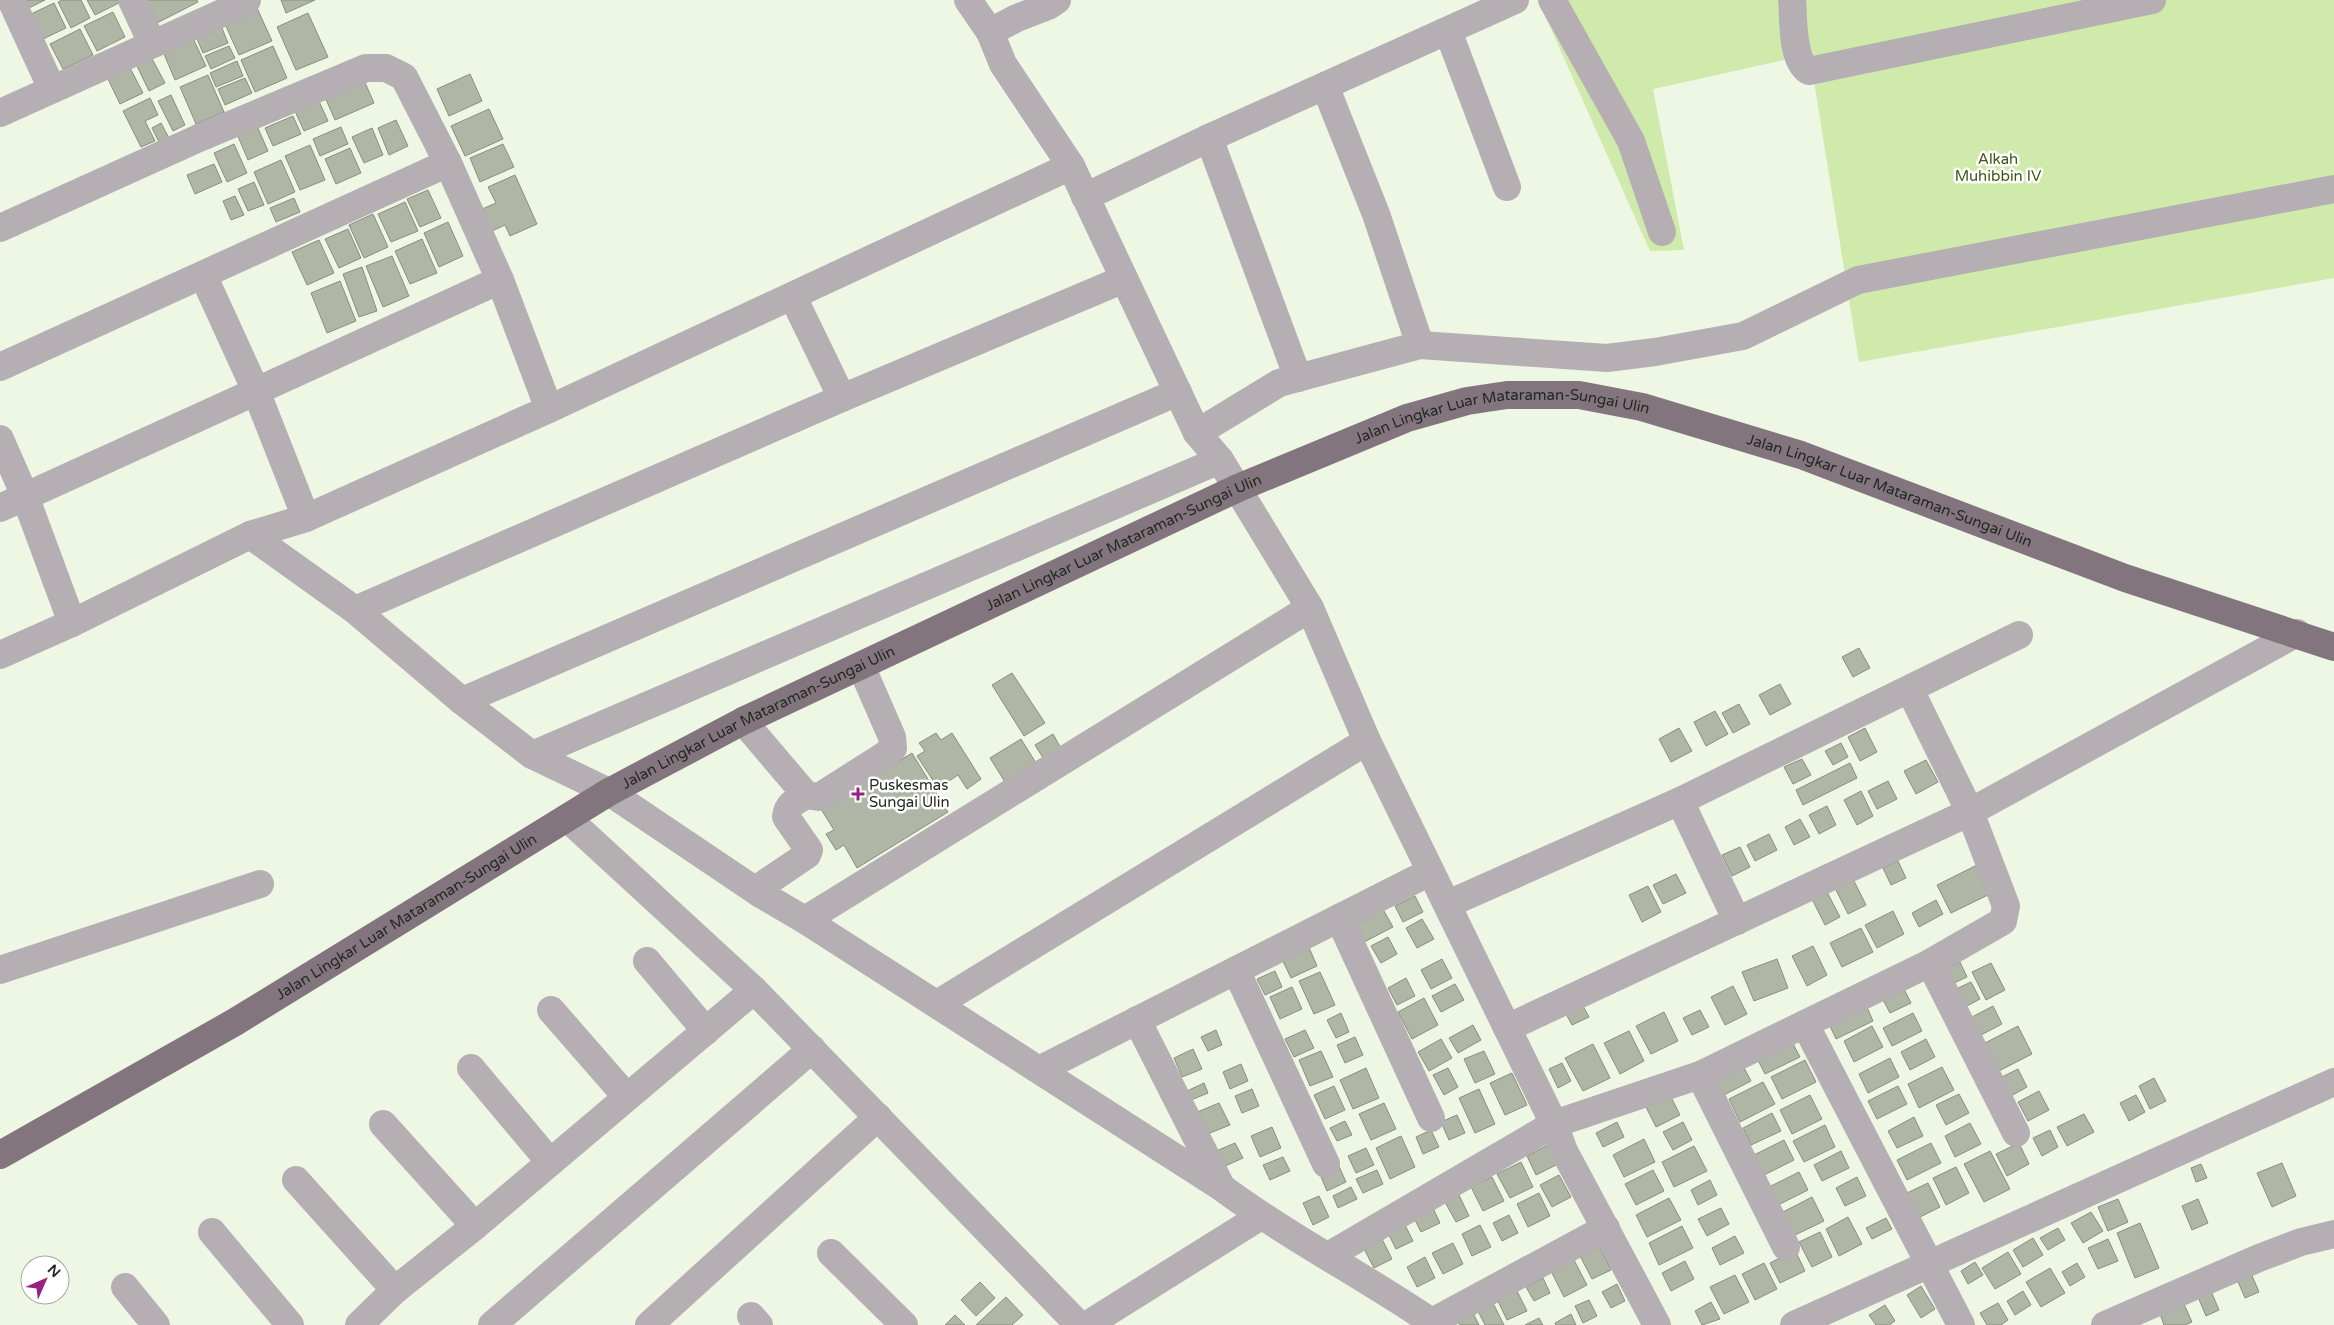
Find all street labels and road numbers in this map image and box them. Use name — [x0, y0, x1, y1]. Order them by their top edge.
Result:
street label: Jalan Lingkar Luar Mataraman-Sungai Ulin — [1352, 386, 1652, 448]
street label: Jalan Lingkar Luar Mataraman-Sungai Ulin — [1745, 430, 2035, 551]
street label: Jalan Lingkar Luar Mataraman-Sungai Ulin — [982, 470, 1264, 615]
street label: Jalan Lingkar Luar Mataraman-Sungai Ulin — [619, 642, 898, 793]
street label: Jalan Lingkar Luar Mataraman-Sungai Ulin — [273, 830, 540, 1004]

